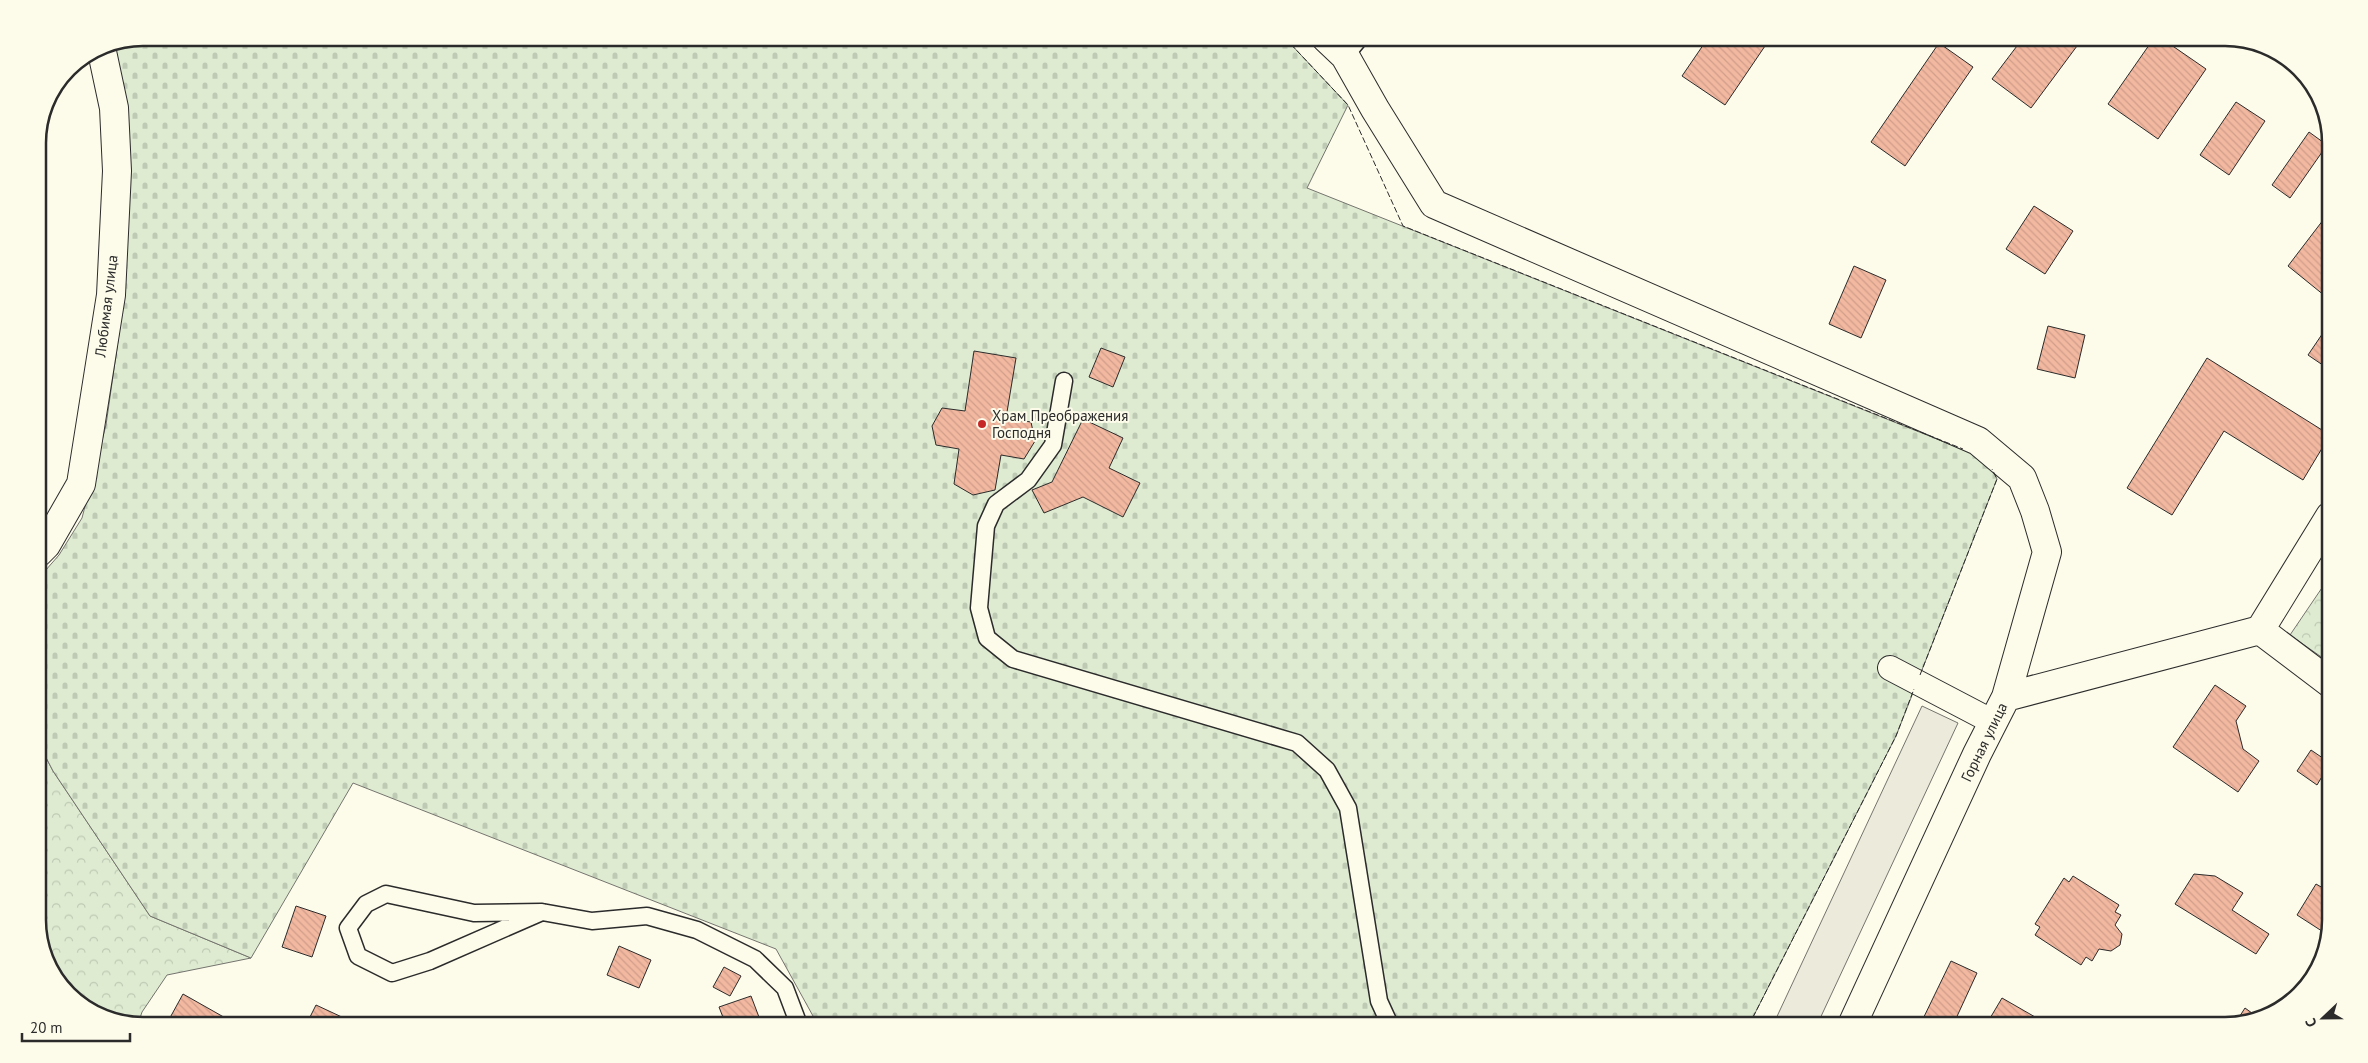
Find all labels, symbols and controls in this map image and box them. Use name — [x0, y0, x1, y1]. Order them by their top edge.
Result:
street label: Любимая улица — [90, 254, 122, 359]
place label: Храм Преображения Господня — [992, 406, 1128, 442]
marker: Храм Преображения Господня — [976, 418, 988, 430]
street label: Горная улица — [1957, 699, 2011, 785]
north arrow — [2298, 993, 2348, 1043]
scale bar — [22, 1010, 130, 1042]
text: С — [2301, 1016, 2321, 1030]
text: 20 m — [30, 1018, 63, 1037]

